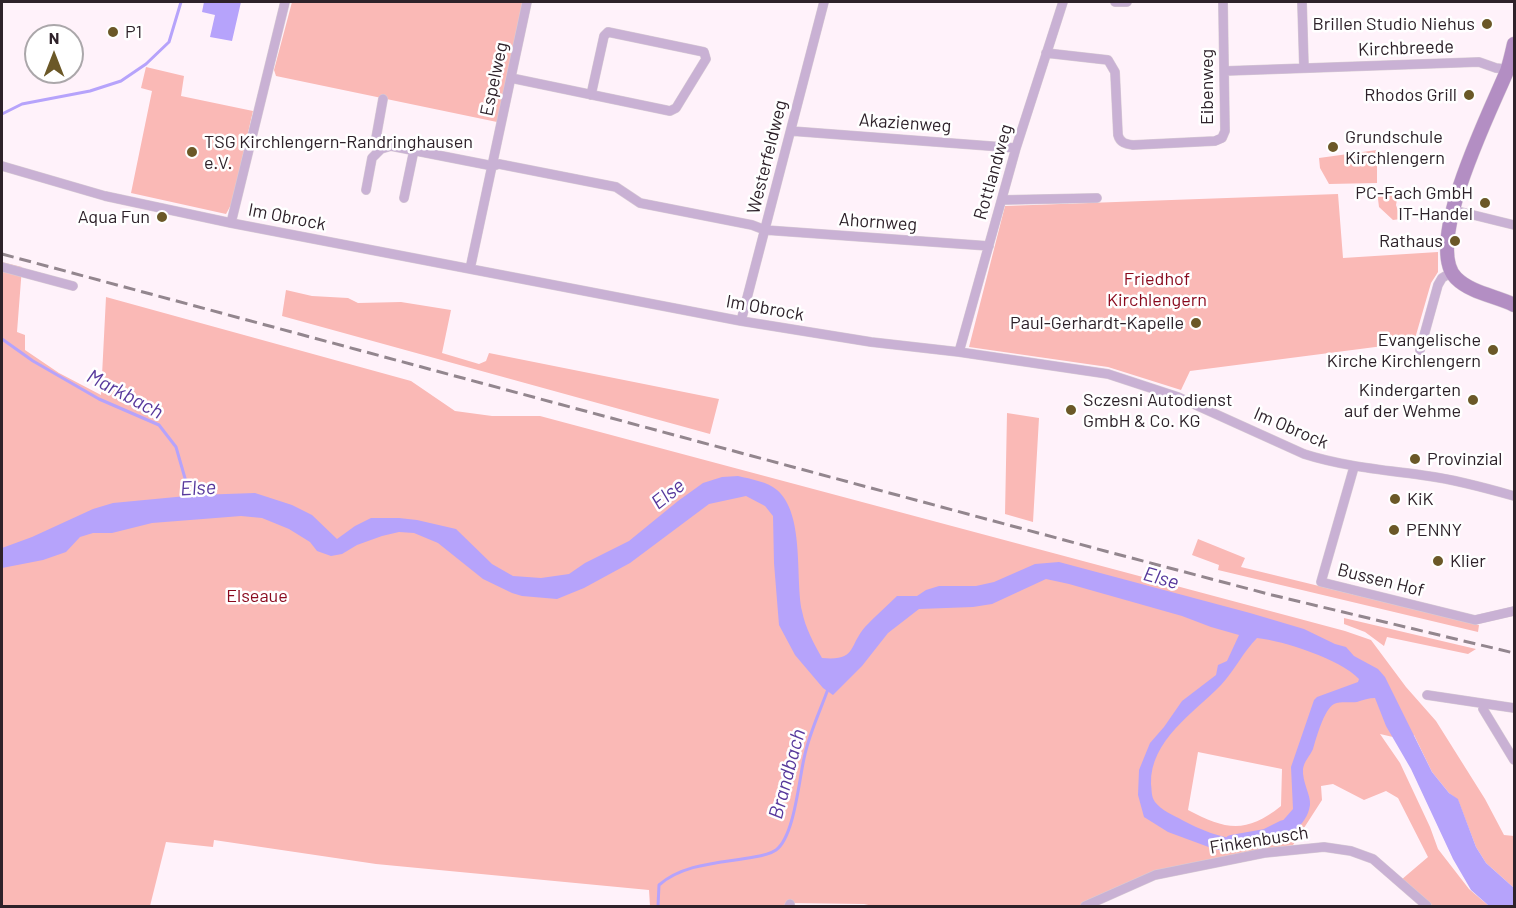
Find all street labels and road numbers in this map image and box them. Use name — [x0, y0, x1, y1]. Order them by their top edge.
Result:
street label: Kirchbreede — [1358, 36, 1454, 60]
street label: Espelweg — [476, 40, 512, 118]
street label: Eibenweg — [1196, 49, 1218, 125]
street label: Westerfeldweg — [742, 98, 792, 216]
street label: Akazienweg — [858, 109, 952, 137]
street label: Rottlandweg — [969, 122, 1017, 222]
street label: Im Obrock — [246, 199, 328, 235]
street label: Ahornweg — [838, 208, 918, 236]
street label: Im Obrock — [724, 291, 806, 325]
street label: Im Obrock — [1251, 403, 1331, 453]
street label: Bussen Hof — [1335, 559, 1427, 601]
street label: Finkenbusch — [1208, 822, 1310, 858]

